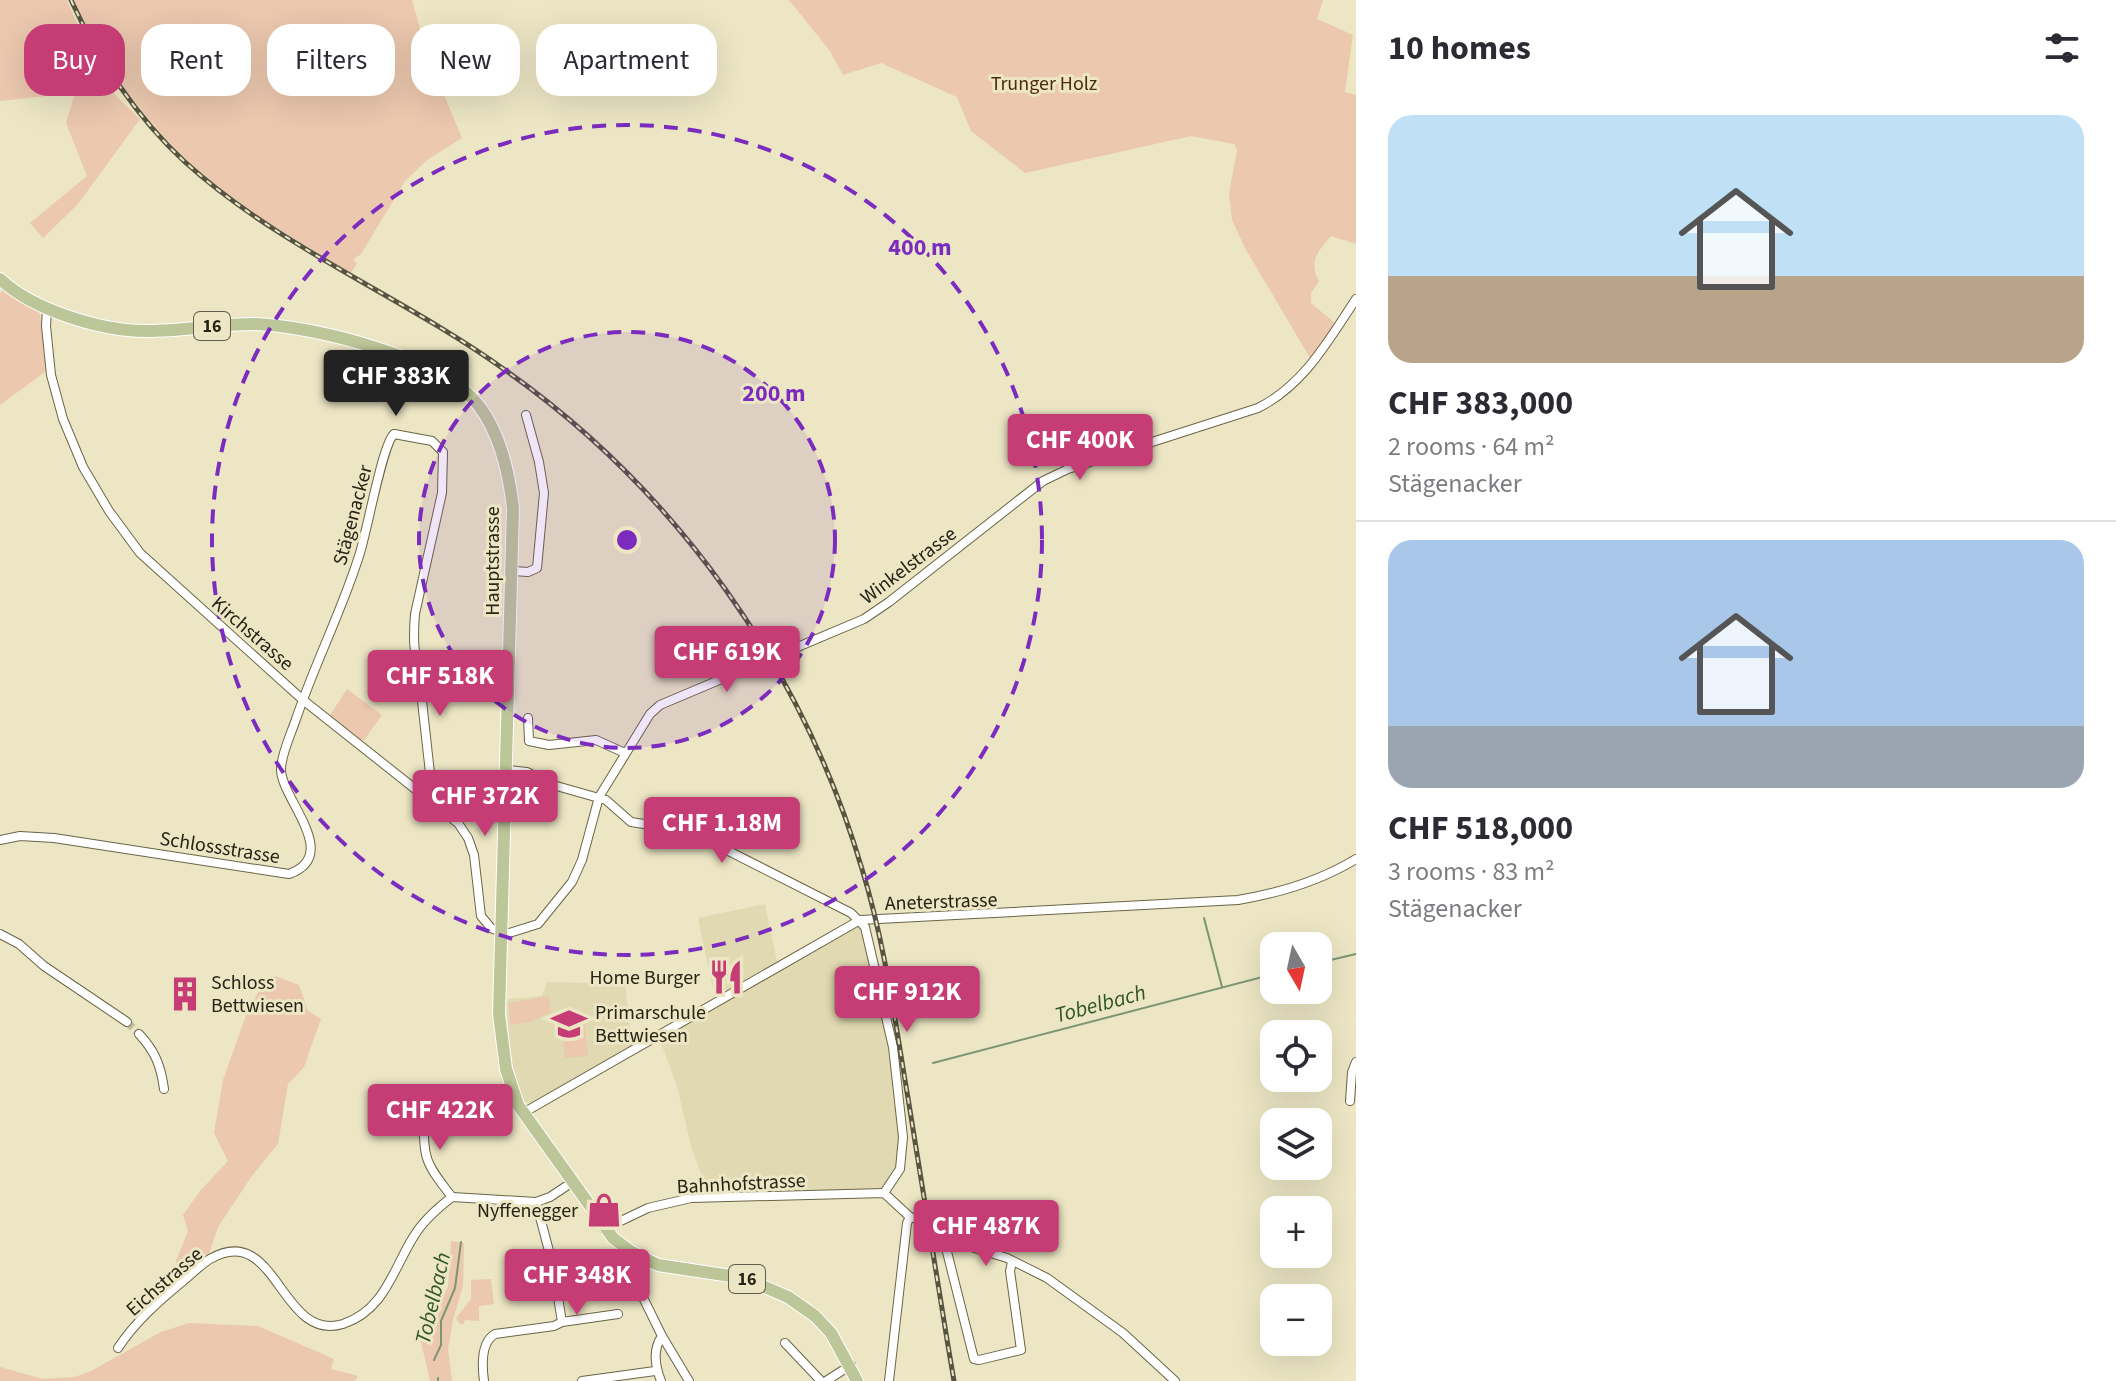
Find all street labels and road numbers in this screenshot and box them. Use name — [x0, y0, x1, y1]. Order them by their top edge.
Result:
road number: 16 — [194, 312, 230, 340]
street label: Stägenacker — [326, 462, 380, 569]
street label: Hauptstrasse — [479, 506, 507, 616]
street label: Winkelstrasse — [855, 520, 963, 611]
street label: Kirchstrasse — [205, 590, 300, 678]
street label: Schlossstrasse — [158, 825, 282, 871]
street label: Aneterstrasse — [884, 886, 998, 918]
street label: Bahnhofstrasse — [676, 1167, 806, 1201]
street label: Eichstrasse — [120, 1240, 209, 1323]
road number: 16 — [729, 1265, 765, 1293]

